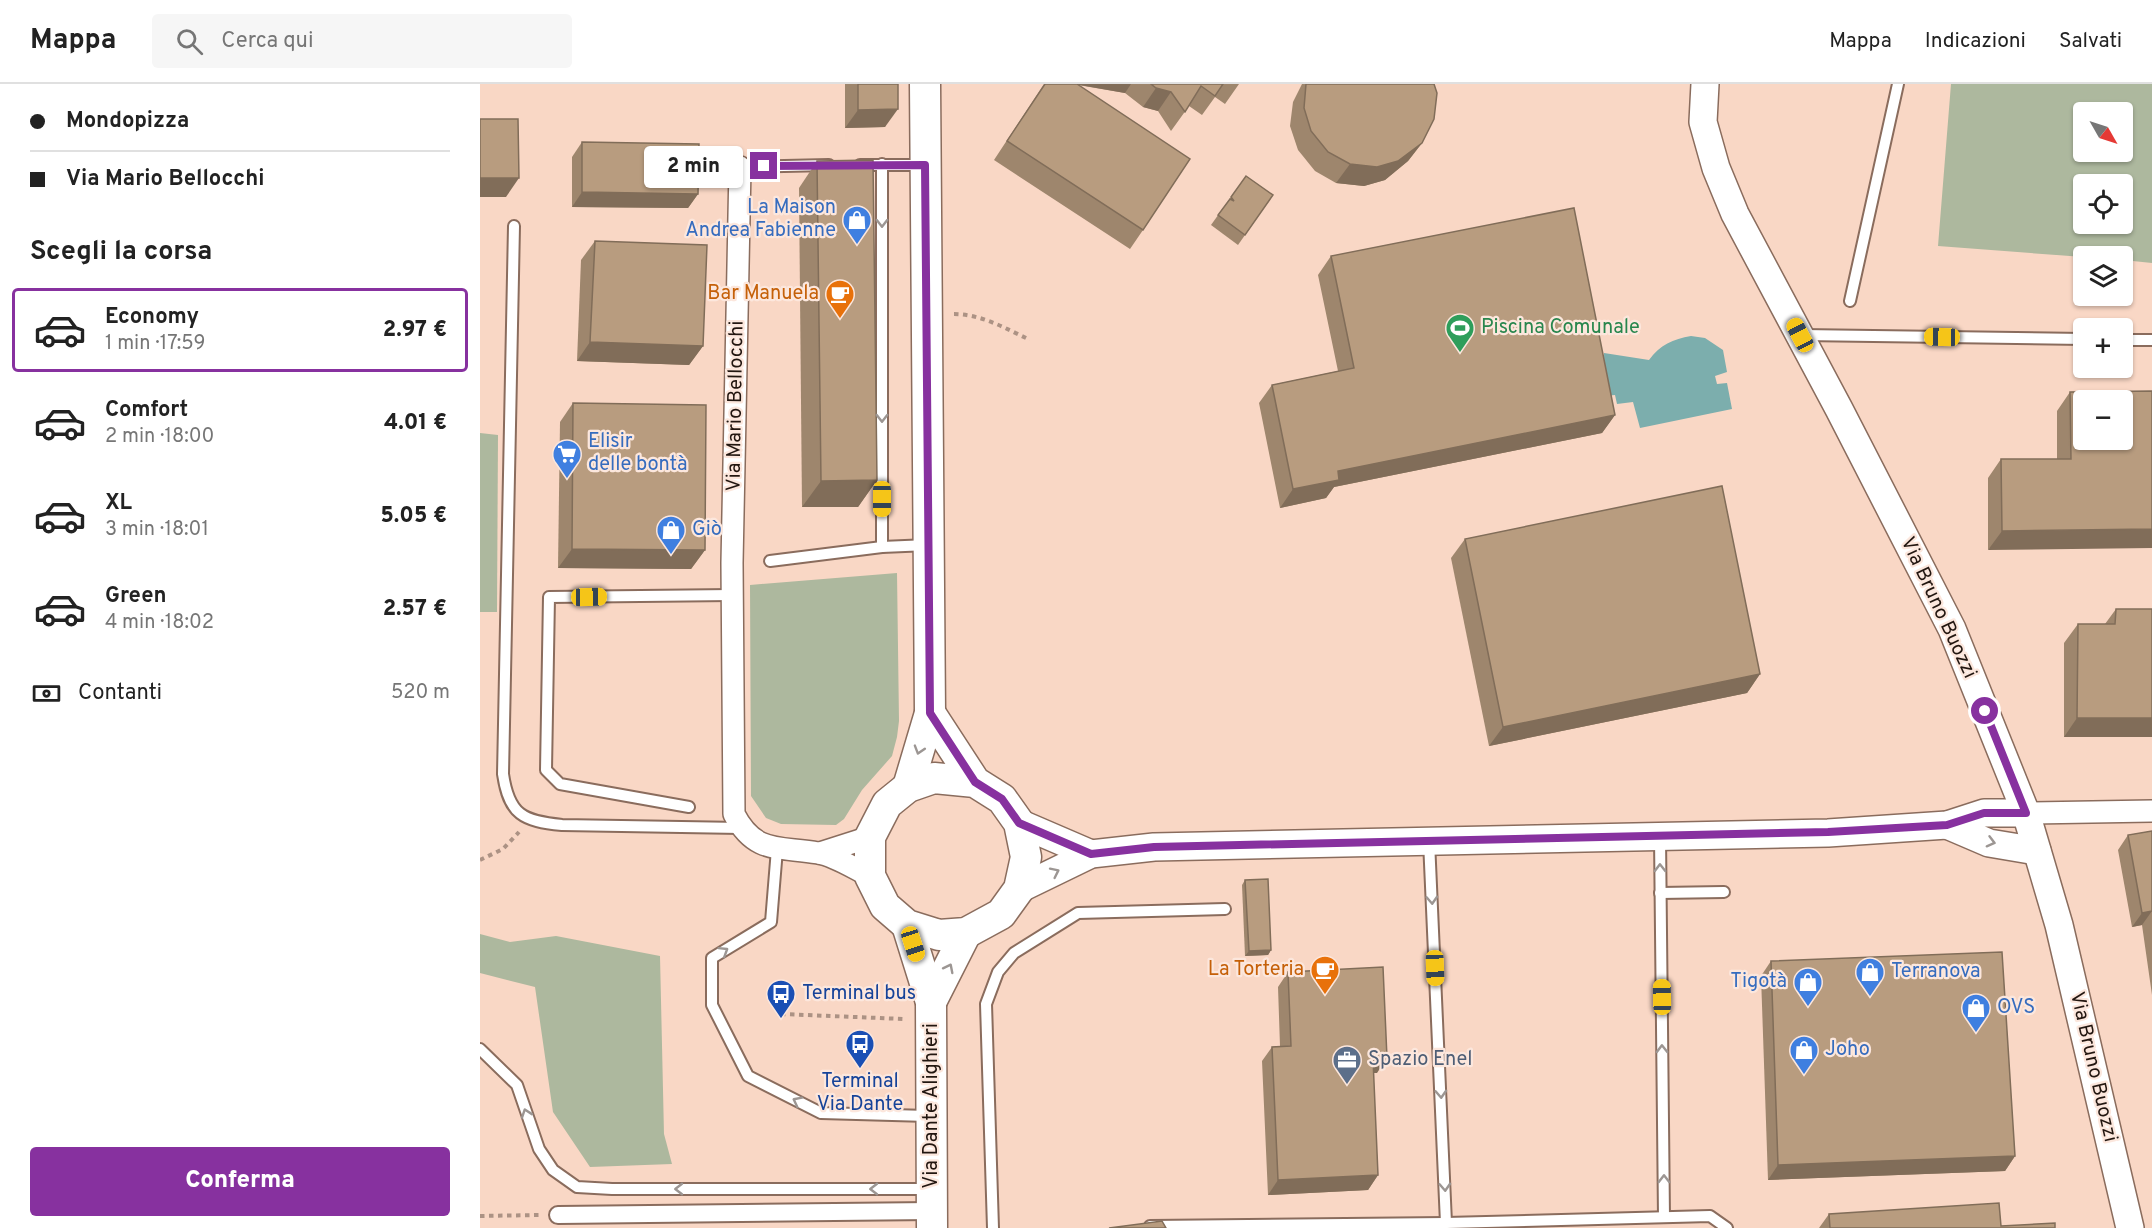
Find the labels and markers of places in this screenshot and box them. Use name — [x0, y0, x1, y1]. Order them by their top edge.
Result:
place label: La Maison Andrea Fabienne — [685, 195, 836, 244]
shop icon: La Maison Andrea Fabienne — [841, 204, 873, 246]
cafe icon: Bar Manuela — [824, 278, 856, 320]
place label: Bar Manuela — [707, 281, 819, 307]
sports icon: Piscina Comunale — [1444, 312, 1476, 354]
place label: Piscina Comunale — [1481, 315, 1640, 341]
place label: Elisir delle bontà — [588, 429, 687, 478]
supermarket icon: Elisir delle bontà — [551, 438, 583, 480]
shop icon: Giò — [655, 514, 687, 556]
place label: Giò — [692, 517, 722, 543]
cafe icon: La Torteria — [1309, 954, 1341, 996]
shop icon: Terranova — [1854, 956, 1886, 998]
place label: La Torteria — [1208, 957, 1304, 983]
place label: Terranova — [1891, 959, 1981, 985]
shop icon: Tigotà — [1792, 966, 1824, 1008]
place label: Tigotà — [1730, 969, 1787, 995]
bus stop icon: Terminal bus — [765, 978, 797, 1020]
place label: Terminal bus — [802, 981, 916, 1007]
shop icon: OVS — [1960, 992, 1992, 1034]
place label: OVS — [1997, 995, 2035, 1021]
bus stop icon: Terminal Via Dante — [844, 1028, 876, 1070]
shop icon: Joho — [1788, 1034, 1820, 1076]
place label: Joho — [1825, 1037, 1870, 1063]
office icon: Spazio Enel — [1331, 1044, 1363, 1086]
place label: Spazio Enel — [1368, 1047, 1473, 1073]
place label: Terminal Via Dante — [817, 1069, 903, 1118]

